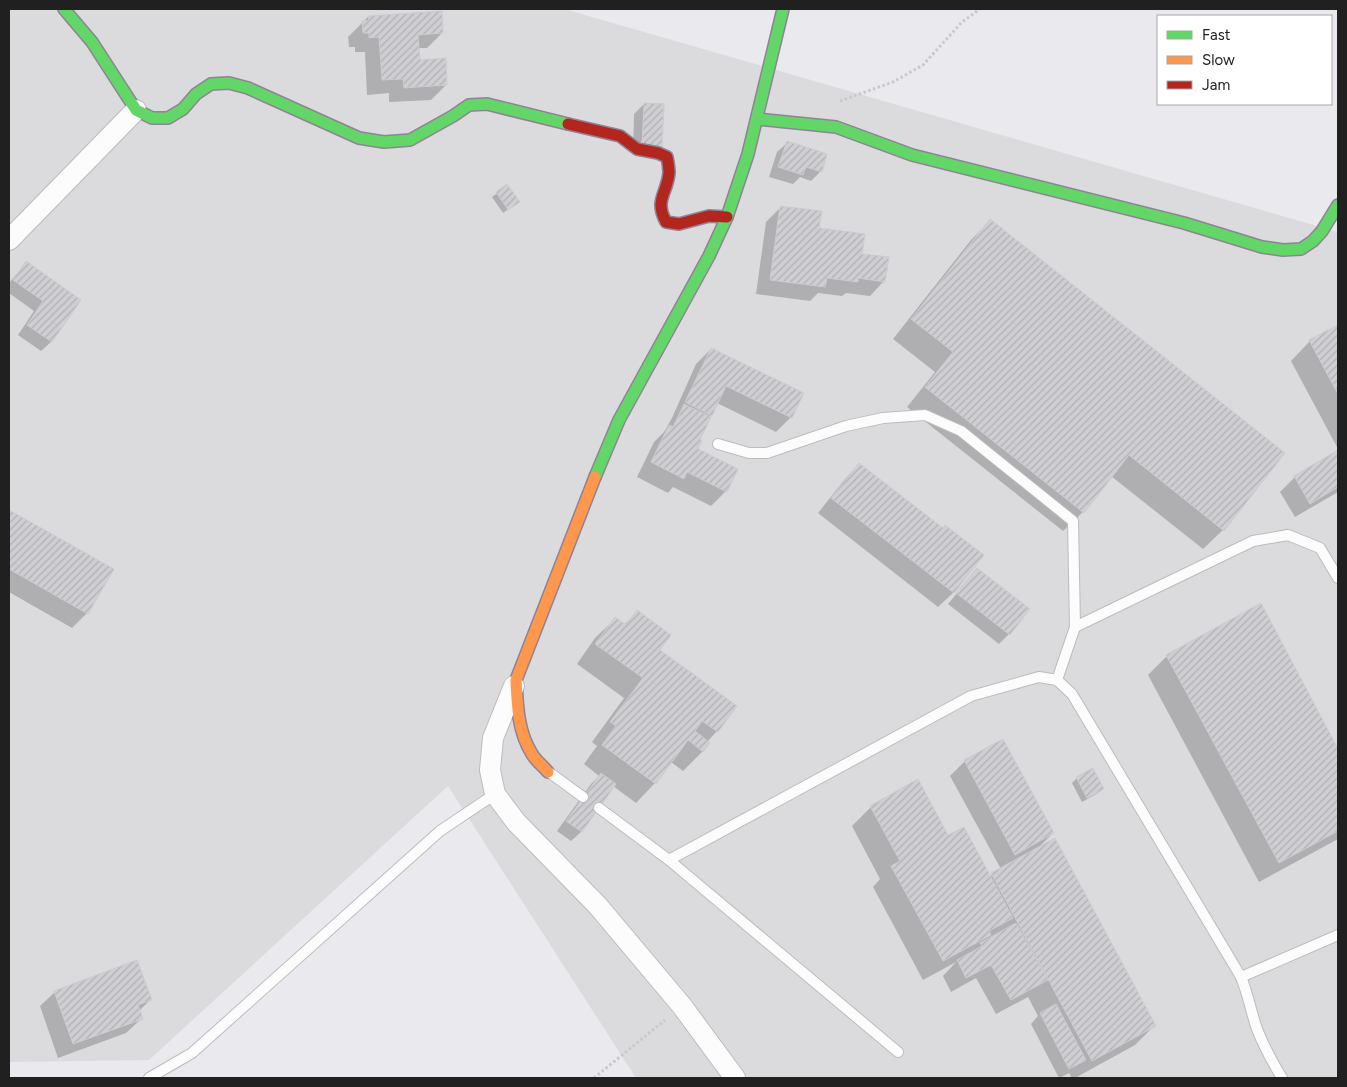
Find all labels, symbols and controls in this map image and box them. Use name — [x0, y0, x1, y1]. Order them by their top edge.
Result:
legend — [1157, 15, 1332, 105]
text: Fast — [1202, 26, 1231, 44]
text: Slow — [1202, 51, 1235, 69]
text: Jam — [1202, 76, 1230, 94]

